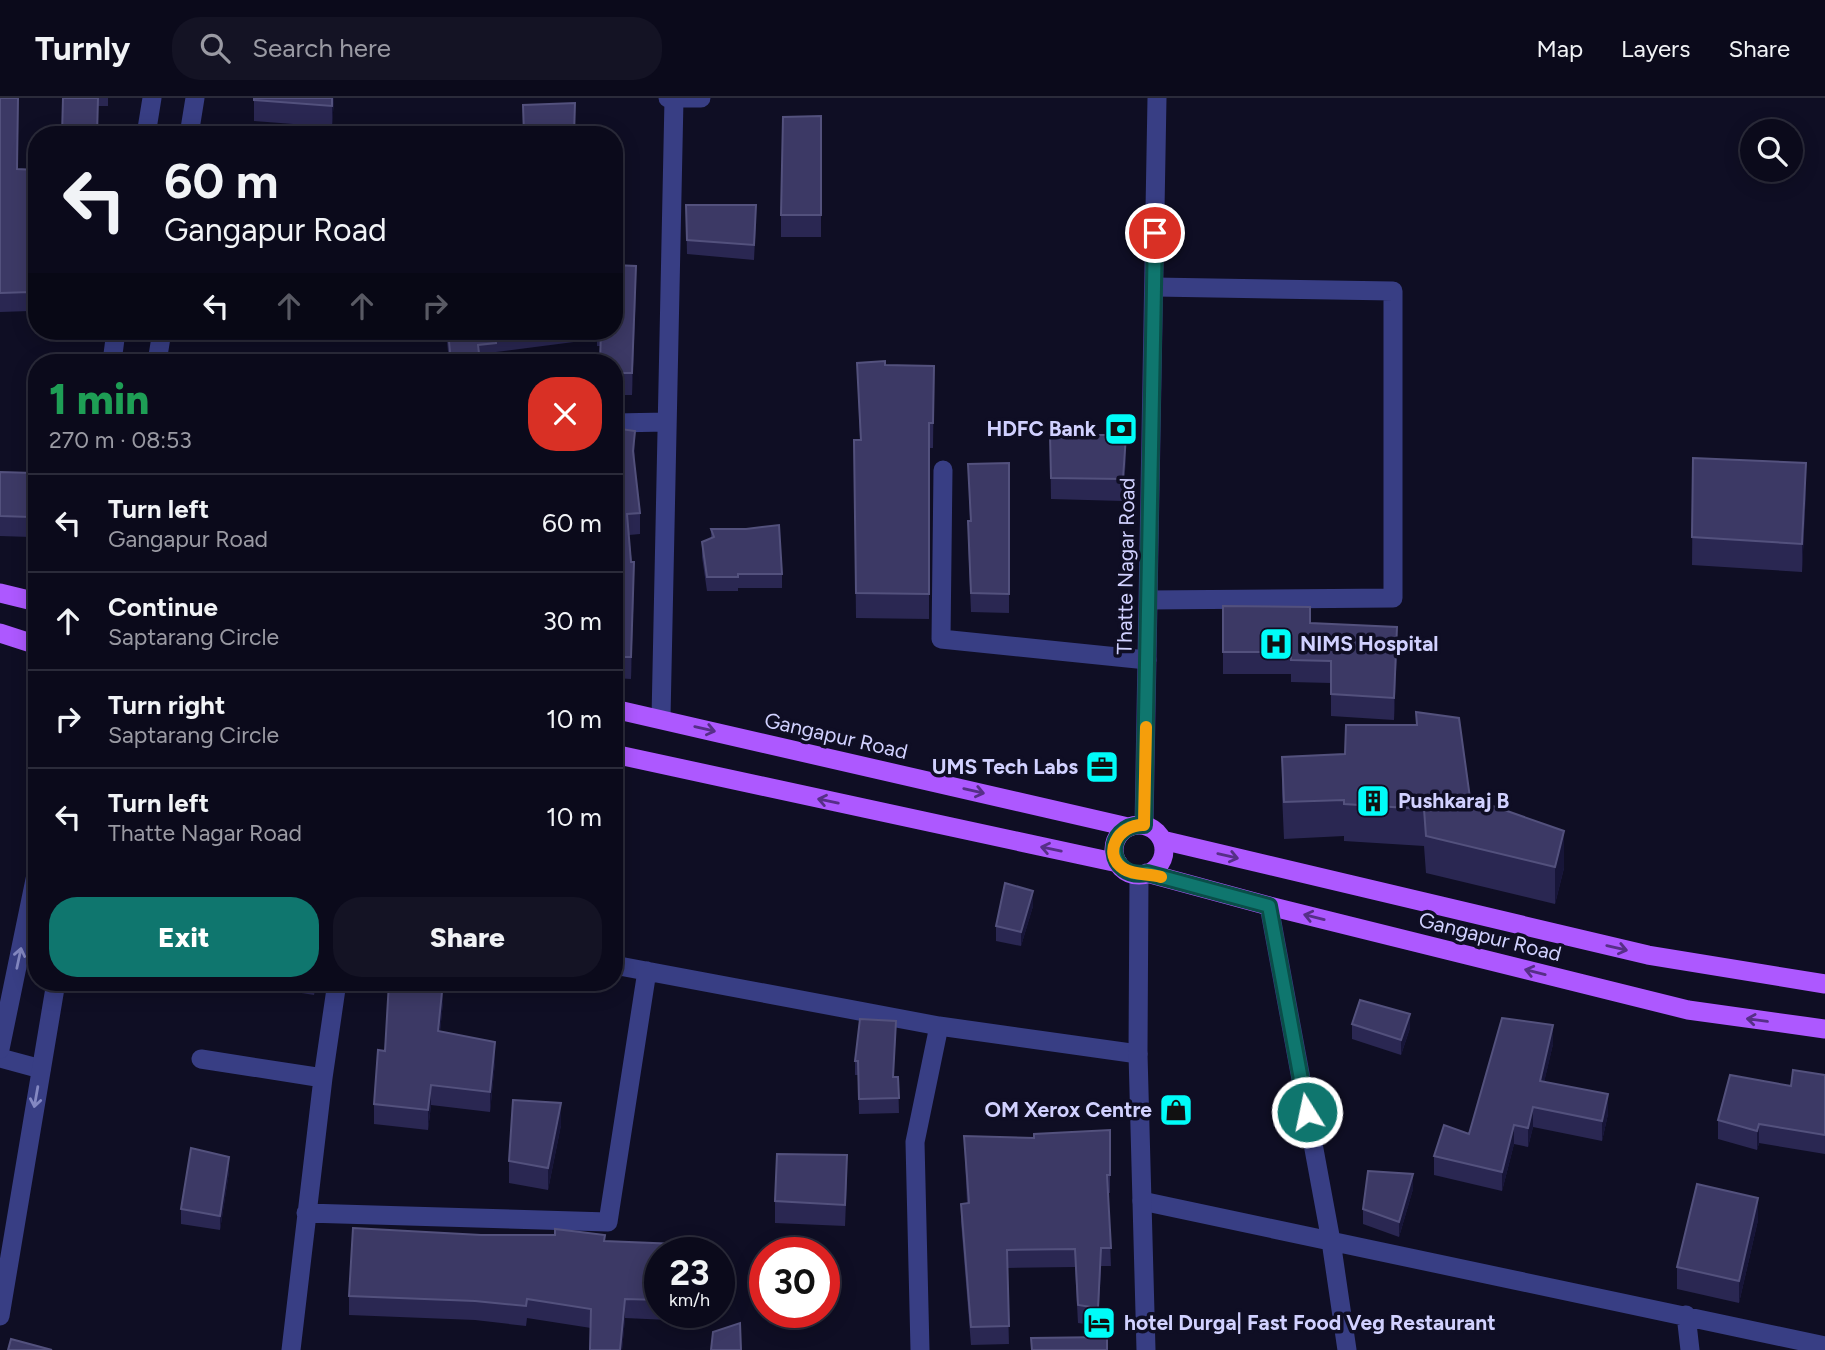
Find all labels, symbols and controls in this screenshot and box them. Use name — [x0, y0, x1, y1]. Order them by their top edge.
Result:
search box — [172, 17, 662, 80]
text: Turnly — [35, 29, 130, 68]
icon: search — [196, 29, 234, 67]
text: Search here — [252, 32, 391, 64]
text: Map — [1536, 34, 1583, 63]
text: Layers — [1621, 34, 1690, 63]
text: Share — [1728, 34, 1790, 63]
map controls — [1740, 119, 1803, 182]
button: search — [1740, 119, 1803, 182]
text: 60 m — [164, 151, 279, 210]
icon: left — [49, 154, 140, 245]
pin — [1125, 203, 1185, 263]
text: Gangapur Road — [164, 211, 387, 249]
icon: arrive — [1136, 214, 1174, 252]
icon: left — [197, 287, 235, 325]
icon: ahead — [270, 287, 308, 325]
icon: ahead — [343, 287, 381, 325]
icon: right — [416, 287, 454, 325]
text: 1 min — [49, 374, 149, 425]
button: close — [528, 377, 602, 451]
bank icon: HDFC Bank — [1102, 410, 1140, 448]
place label: HDFC Bank — [986, 416, 1097, 441]
text: 270 m · 08:53 — [49, 426, 192, 454]
street label: Thatte Nagar Road — [1111, 477, 1140, 655]
text: Turn left — [108, 493, 209, 525]
icon: left — [49, 504, 87, 542]
text: 60 m — [542, 507, 602, 539]
text: Gangapur Road — [108, 525, 268, 553]
text: Continue — [108, 591, 218, 623]
icon: ahead — [49, 602, 87, 640]
text: 30 m — [543, 605, 602, 637]
text: Saptarang Circle — [108, 623, 279, 651]
hospital icon: NIMS Hospital — [1257, 625, 1295, 663]
place label: NIMS Hospital — [1300, 631, 1439, 656]
text: Turn right — [108, 689, 225, 721]
icon: right — [49, 700, 87, 738]
text: 10 m — [546, 703, 602, 735]
street label: Gangapur Road — [762, 707, 910, 764]
text: Saptarang Circle — [108, 721, 279, 749]
one-way arrow — [693, 723, 716, 736]
office icon: UMS Tech Labs — [1083, 748, 1121, 786]
place label: UMS Tech Labs — [932, 754, 1078, 779]
building icon: Pushkaraj B — [1354, 782, 1392, 820]
one-way arrow — [962, 785, 985, 799]
text: Turn left — [108, 787, 209, 819]
place label: Pushkaraj B — [1398, 788, 1510, 813]
one-way arrow — [817, 794, 840, 808]
icon: left — [49, 798, 87, 836]
text: 10 m — [546, 801, 602, 833]
text: Thatte Nagar Road — [108, 819, 302, 847]
one-way arrow — [1040, 841, 1063, 855]
one-way arrow — [1216, 850, 1239, 863]
button: Exit — [49, 897, 319, 977]
button: Share — [333, 897, 602, 977]
street label: Gangapur Road — [1416, 907, 1564, 966]
one-way arrow — [1304, 910, 1326, 923]
one-way arrow — [1605, 942, 1628, 955]
one-way arrow — [12, 947, 26, 970]
one-way arrow — [1524, 965, 1547, 978]
one-way arrow — [1747, 1013, 1769, 1026]
position arrow — [1270, 1075, 1344, 1149]
one-way arrow — [29, 1085, 42, 1108]
shop icon: OM Xerox Centre — [1157, 1091, 1195, 1129]
place label: OM Xerox Centre — [984, 1097, 1152, 1122]
speed limit sign: 30 — [749, 1237, 840, 1328]
text: 23 — [670, 1252, 709, 1294]
text: km/h — [669, 1289, 710, 1311]
hotel icon: hotel Durga| Fast Food Veg Restaurant — [1080, 1304, 1118, 1342]
place label: hotel Durga| Fast Food Veg Restaurant — [1124, 1310, 1496, 1335]

